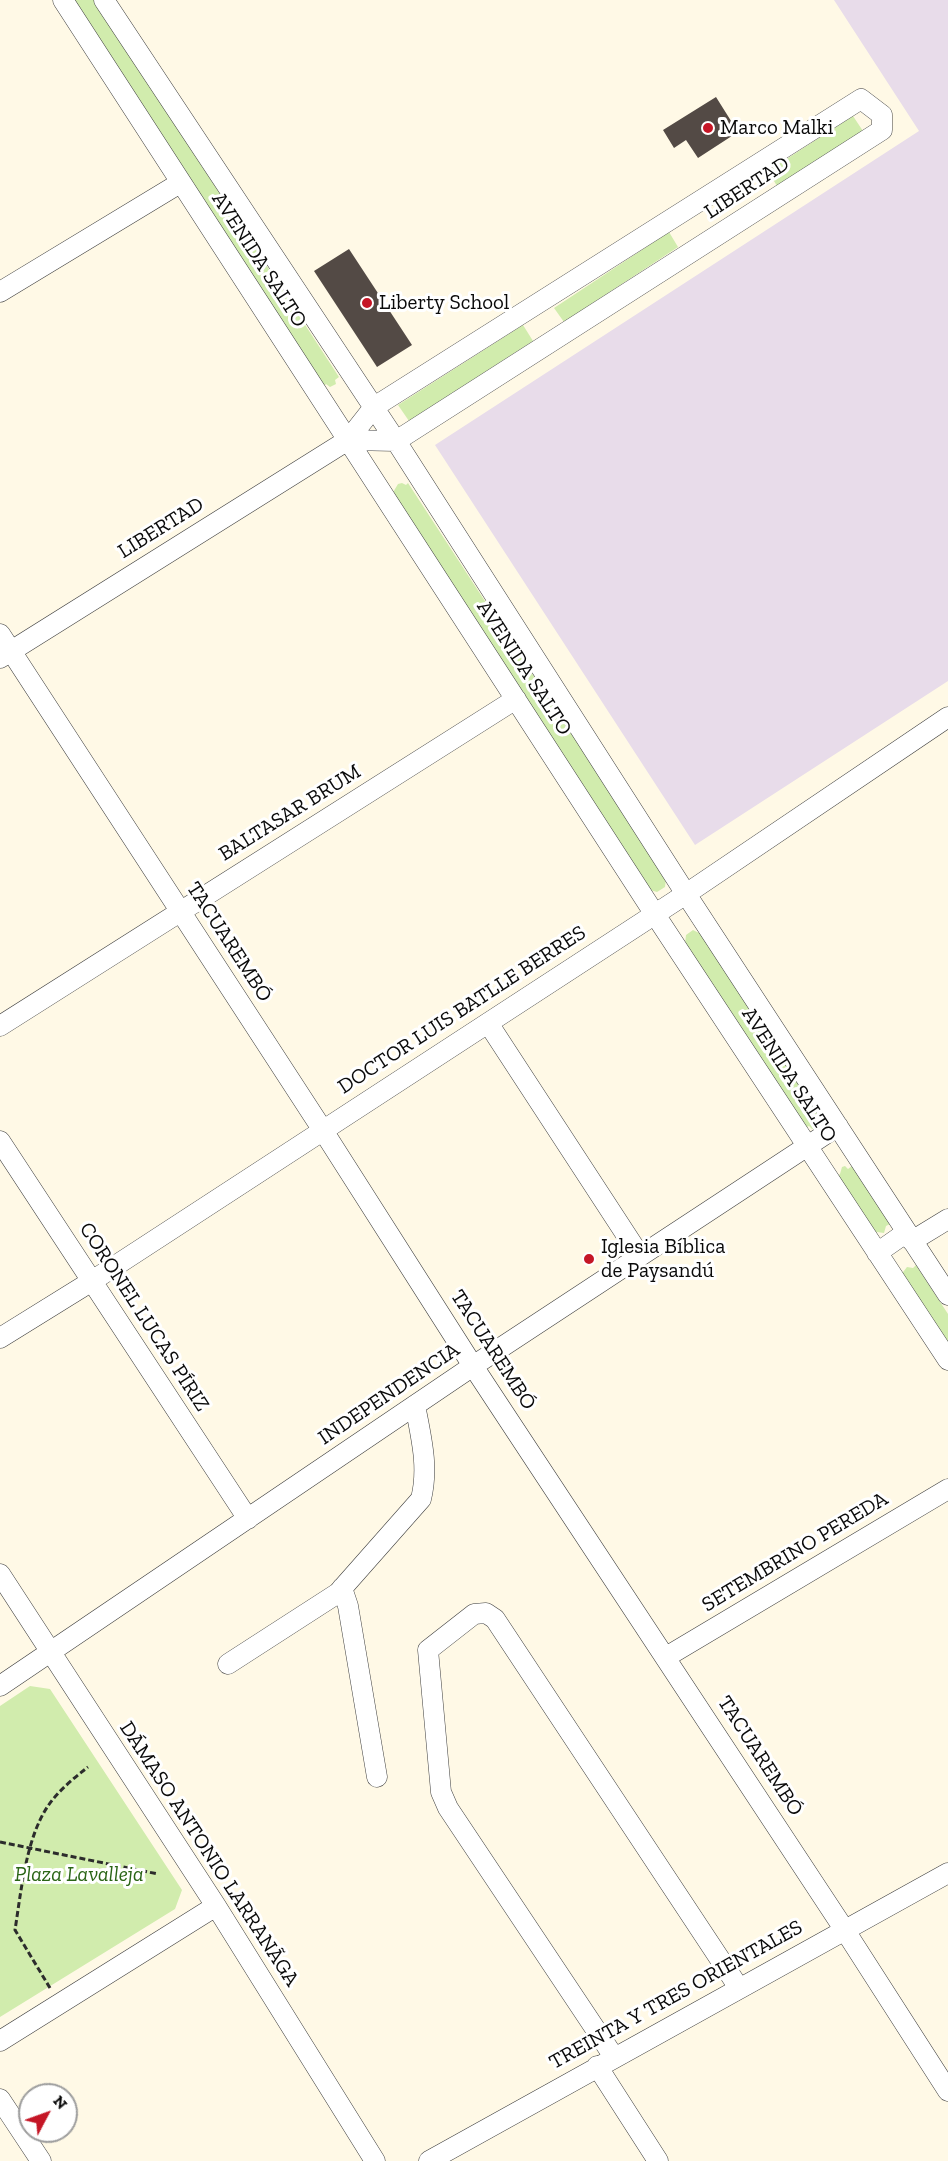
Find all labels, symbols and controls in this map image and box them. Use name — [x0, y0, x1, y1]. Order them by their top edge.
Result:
place label: Marco Malki — [720, 115, 833, 141]
marker: Marco Malki — [701, 121, 715, 135]
street label: LIBERTAD — [700, 151, 794, 225]
street label: AVENIDA SALTO — [206, 188, 312, 332]
place label: Liberty School — [379, 290, 509, 316]
marker: Liberty School — [360, 296, 374, 310]
street label: LIBERTAD — [113, 492, 209, 564]
street label: AVENIDA SALTO — [471, 596, 577, 740]
street label: BALTASAR BRUM — [214, 759, 366, 867]
street label: TACUAREMBÓ — [181, 877, 277, 1007]
street label: DOCTOR LUIS BATLLE BERRES — [333, 920, 591, 1100]
street label: AVENIDA SALTO — [736, 1003, 842, 1147]
street label: CORONEL LUCAS PÍRIZ — [73, 1218, 215, 1416]
place label: Iglesia Bíblica de Paysandú — [601, 1234, 725, 1284]
marker: Iglesia Bíblica de Paysandú — [582, 1252, 596, 1266]
street label: TACUAREMBÓ — [445, 1285, 541, 1415]
street label: INDEPENDENCIA — [314, 1337, 464, 1451]
street label: SETEMBRINO PEREDA — [697, 1486, 893, 1618]
street label: TACUAREMBÓ — [712, 1691, 808, 1821]
street label: DÁMASO ANTONIO LARRANÃGA — [114, 1717, 304, 1991]
park label: Plaza Lavalleja — [14, 1862, 144, 1888]
street label: TREINTA Y TRES ORIENTALES — [545, 1915, 807, 2075]
north arrow — [18, 2083, 78, 2143]
text: N — [49, 2091, 72, 2113]

